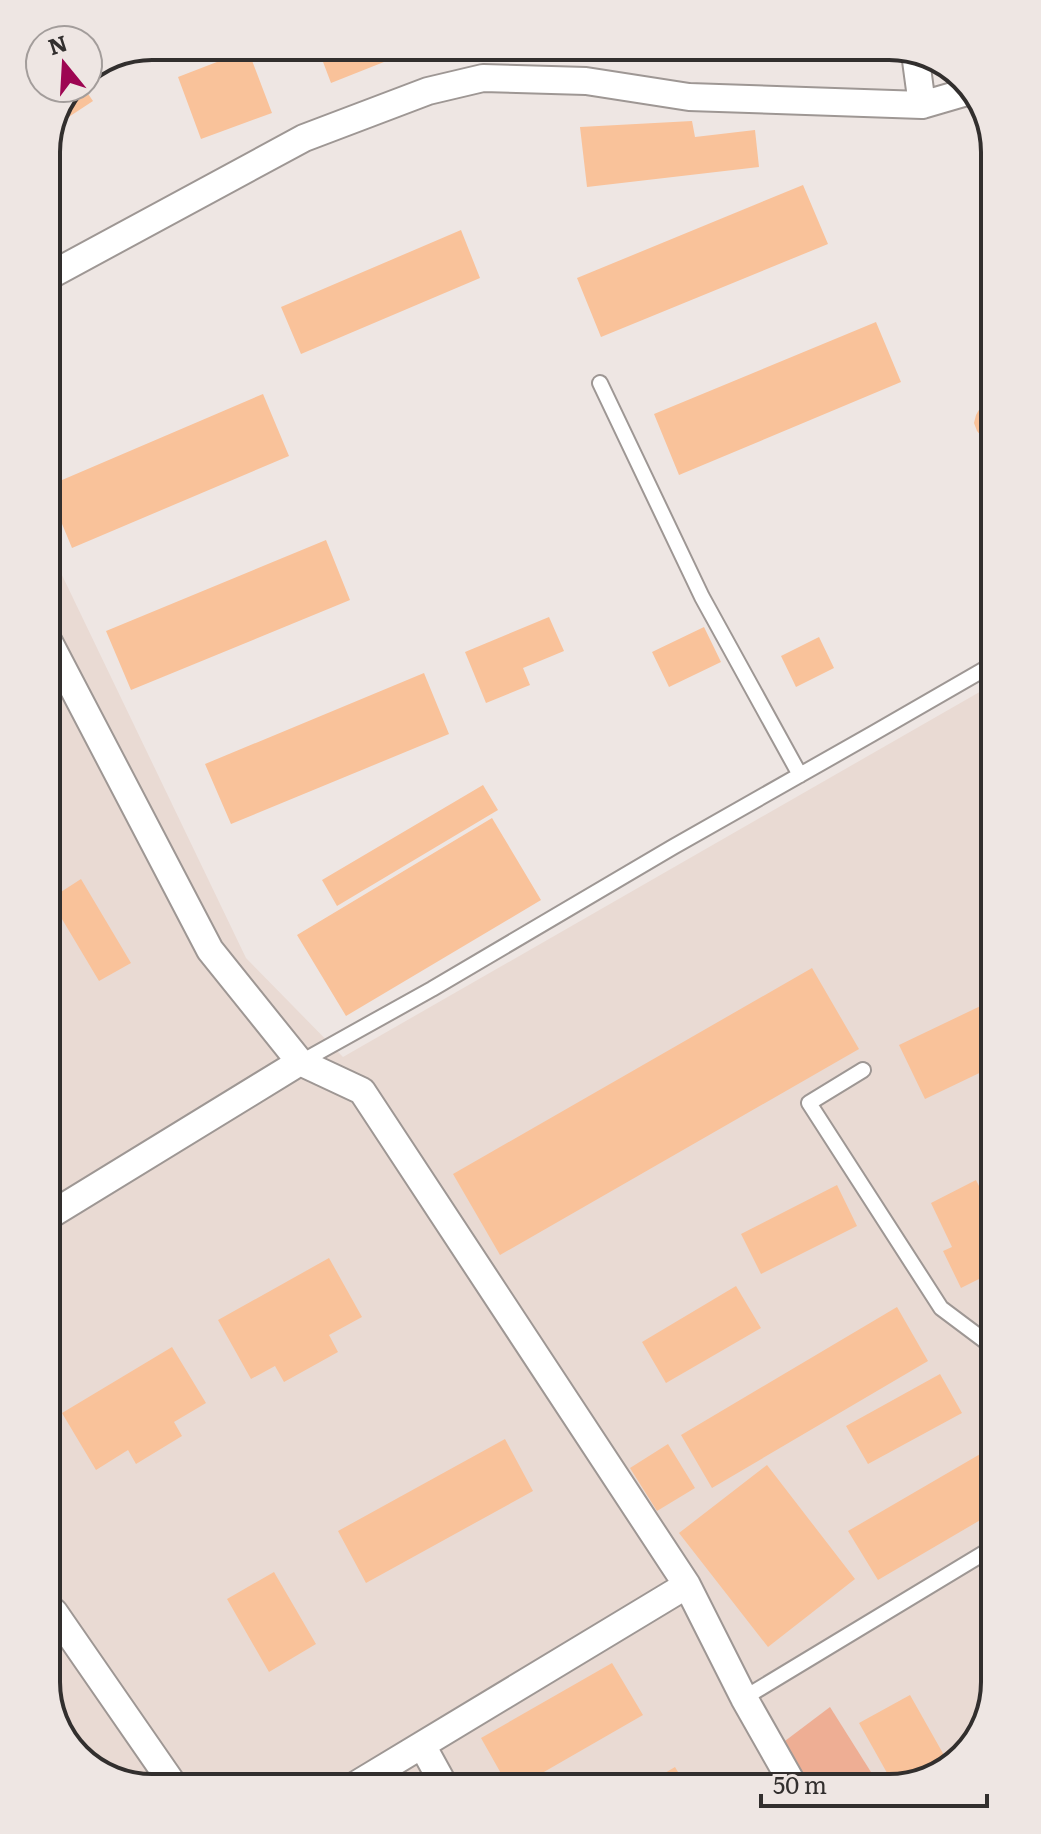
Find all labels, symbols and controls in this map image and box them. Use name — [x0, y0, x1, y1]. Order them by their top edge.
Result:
north arrow — [24, 24, 104, 104]
text: N — [43, 25, 71, 62]
scale bar — [761, 1758, 987, 1808]
text: 50 m — [773, 1766, 827, 1801]

